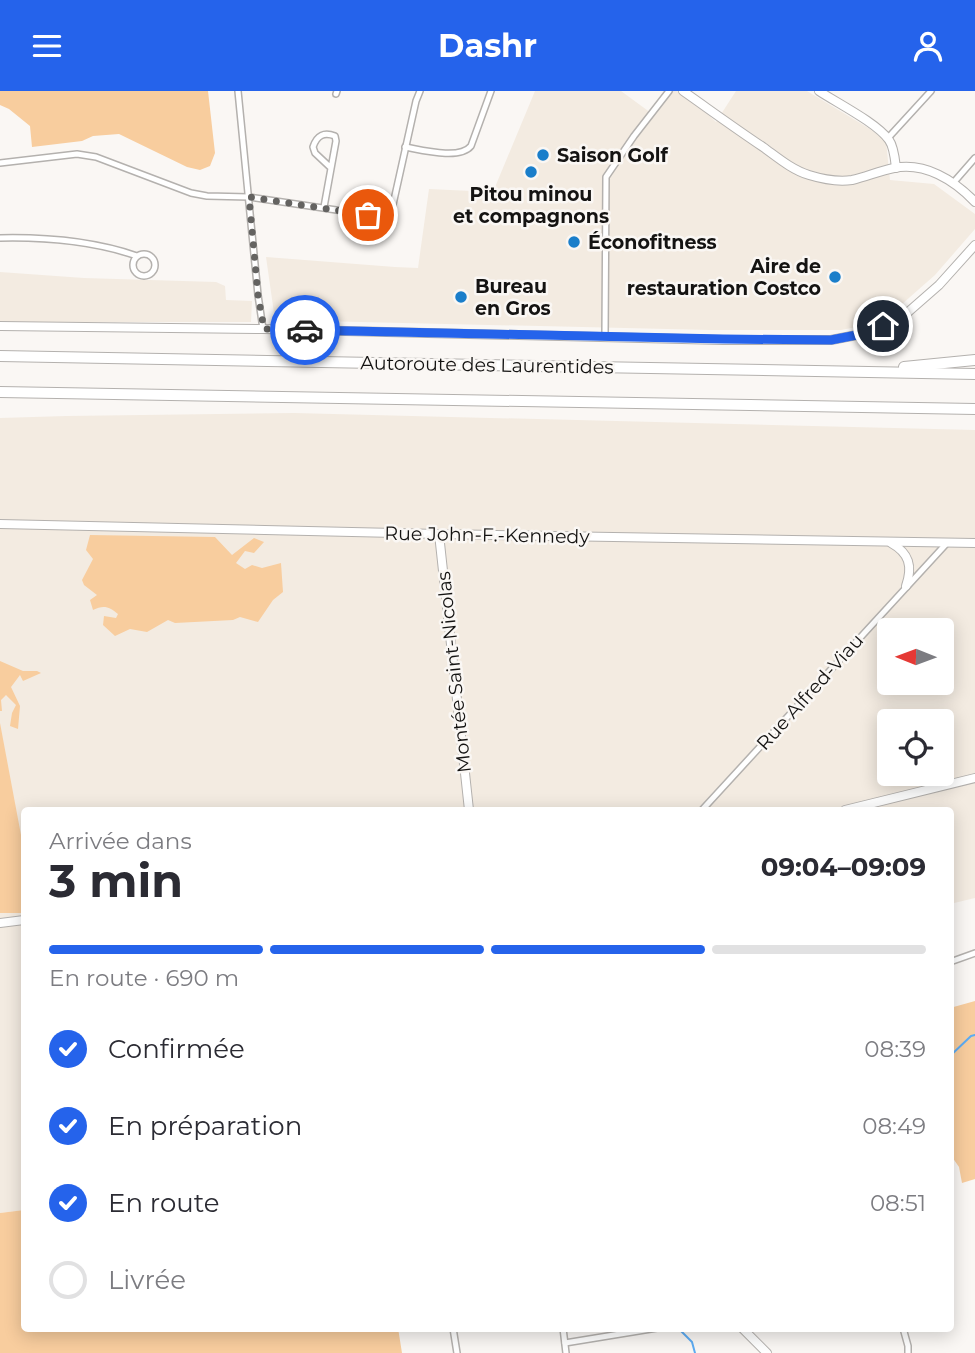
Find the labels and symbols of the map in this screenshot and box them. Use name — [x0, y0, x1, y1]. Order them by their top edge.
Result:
place label: Saison Golf — [557, 144, 668, 167]
marker: Saison Golf — [535, 147, 551, 163]
marker: Pitou minou et compagnons — [523, 164, 539, 180]
place label: Pitou minou et compagnons — [453, 183, 609, 228]
pin — [338, 185, 398, 245]
place label: Éconofitness — [588, 231, 717, 254]
marker: Éconofitness — [566, 234, 582, 250]
place label: Aire de restauration Costco — [627, 255, 821, 300]
marker: Aire de restauration Costco — [827, 269, 843, 285]
place label: Bureau en Gros — [475, 275, 551, 320]
marker: Bureau en Gros — [453, 289, 469, 305]
courier — [270, 295, 340, 365]
pin — [853, 296, 913, 356]
street label: Autoroute des Laurentides — [360, 351, 614, 379]
street label: Rue John-F.-Kennedy — [384, 522, 590, 548]
street label: Montée Saint-Nicolas — [432, 570, 476, 774]
north arrow — [877, 618, 954, 695]
street label: Rue Alfred-Viau — [752, 629, 868, 755]

